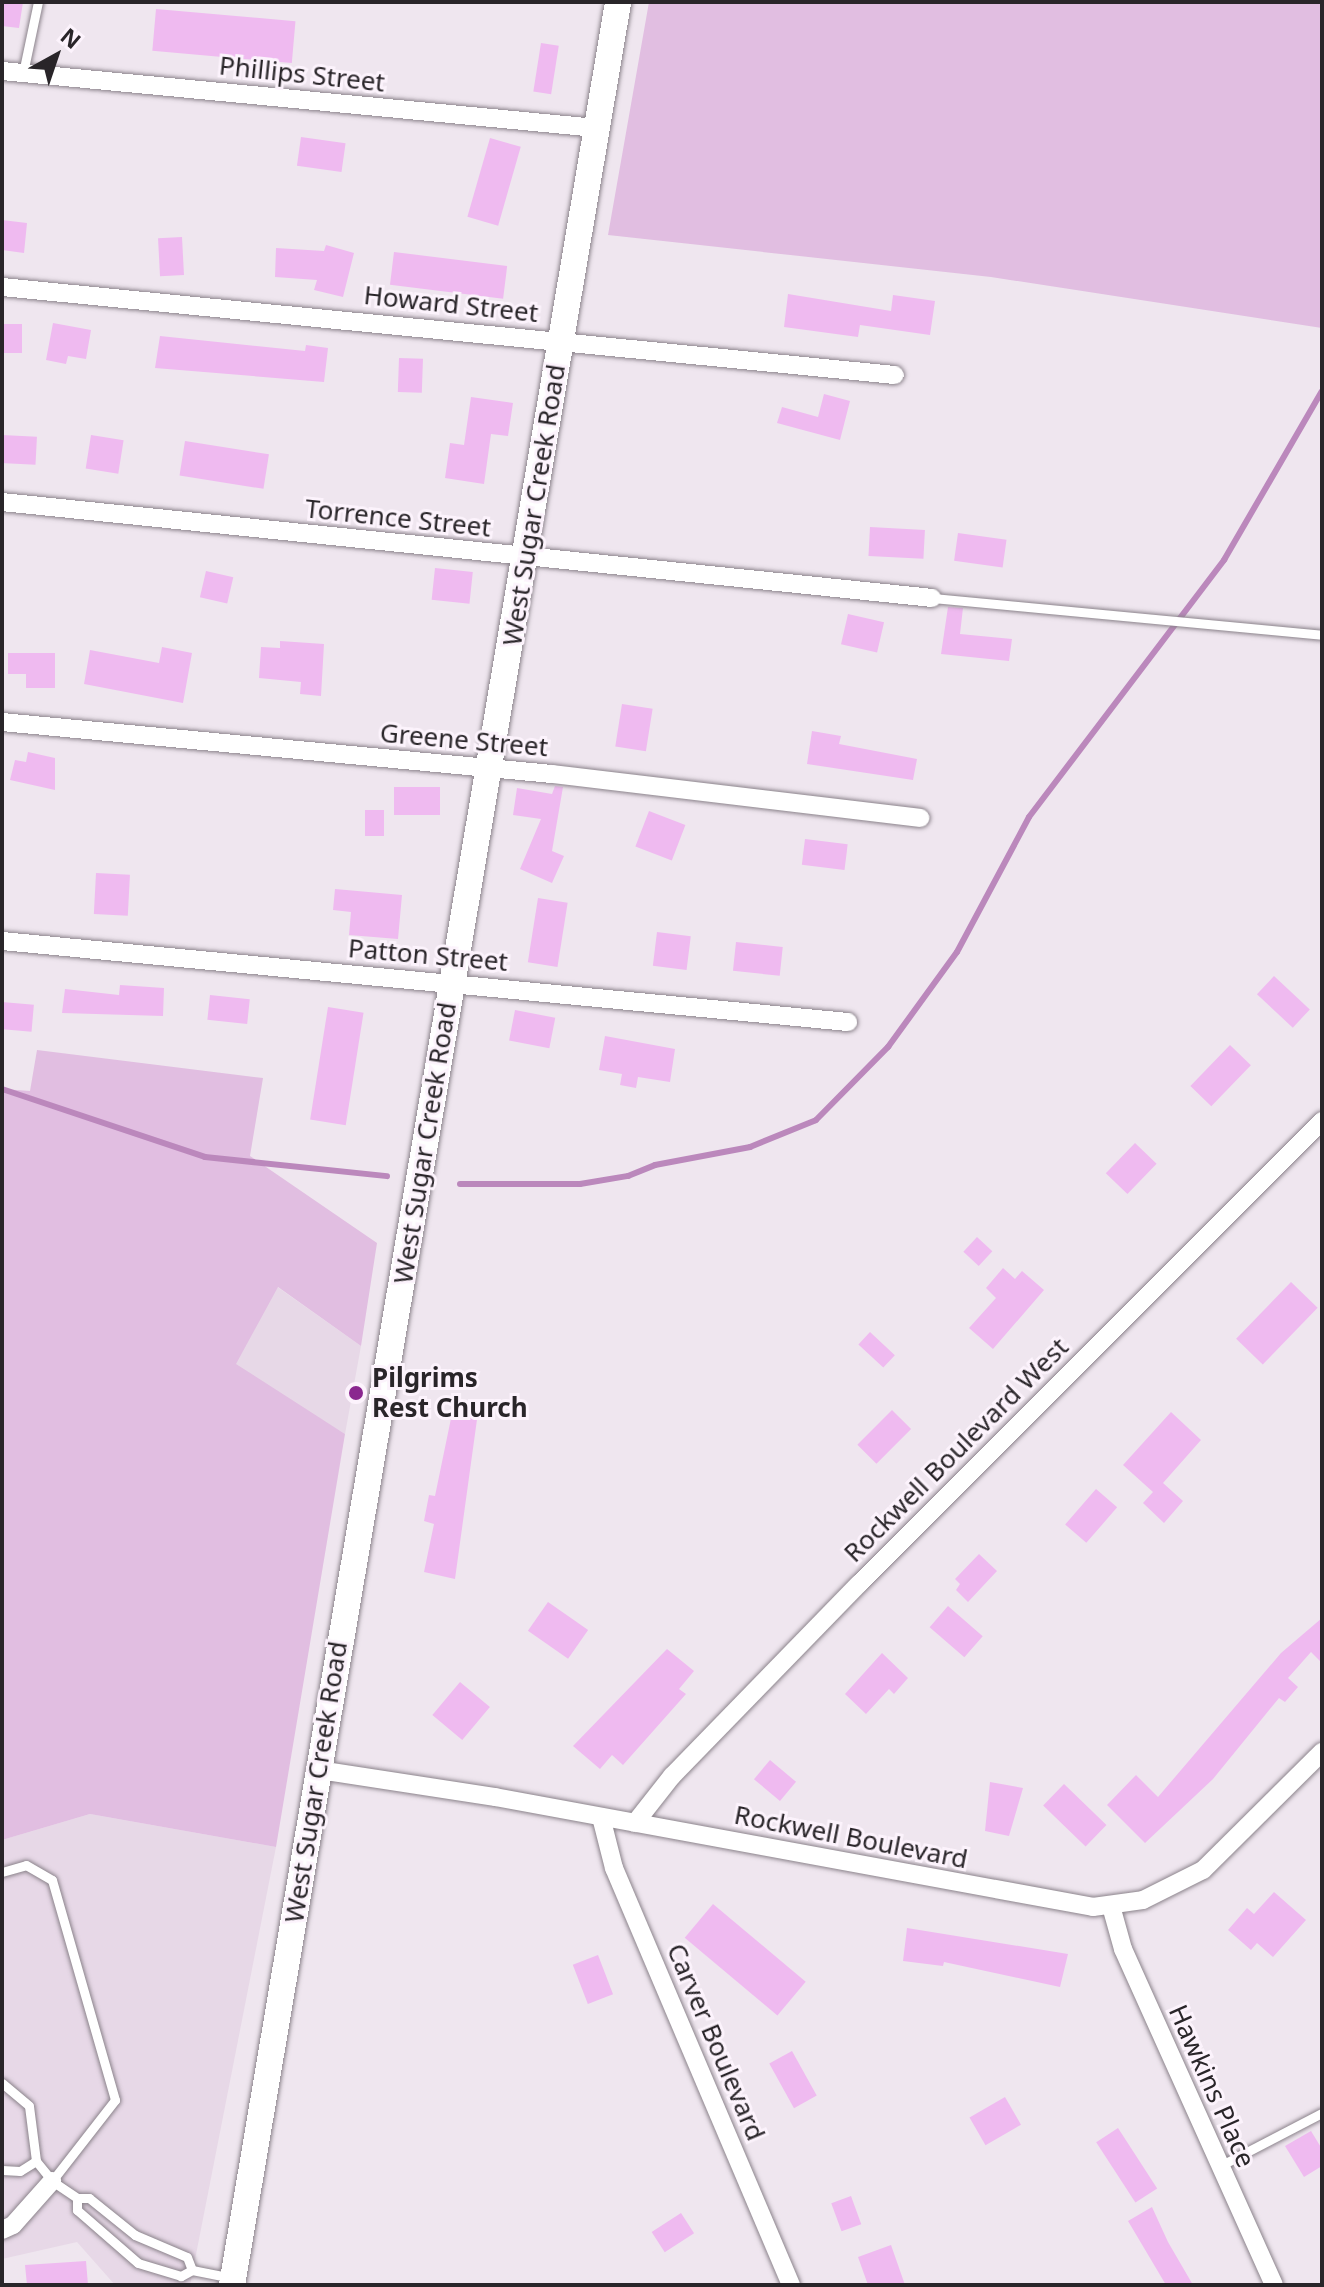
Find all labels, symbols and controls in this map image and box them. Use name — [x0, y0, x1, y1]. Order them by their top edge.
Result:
north arrow — [16, 16, 96, 96]
text: N — [55, 20, 88, 55]
street label: Phillips Street — [218, 50, 386, 98]
street label: Howard Street — [362, 279, 540, 329]
street label: West Sugar Creek Road — [496, 362, 572, 648]
street label: Torrence Street — [304, 493, 492, 543]
street label: Greene Street — [379, 717, 549, 763]
street label: Patton Street — [347, 932, 509, 978]
street label: West Sugar Creek Road — [387, 1000, 463, 1286]
street label: Rockwell Boulevard West — [837, 1331, 1075, 1569]
place label: Pilgrims Rest Church — [372, 1362, 528, 1424]
marker: Pilgrims Rest Church — [347, 1384, 365, 1402]
street label: West Sugar Creek Road — [278, 1639, 354, 1925]
street label: Rockwell Boulevard — [732, 1799, 970, 1875]
street label: Carver Boulevard — [660, 1939, 772, 2145]
street label: Hawkins Place — [1162, 2000, 1262, 2172]

